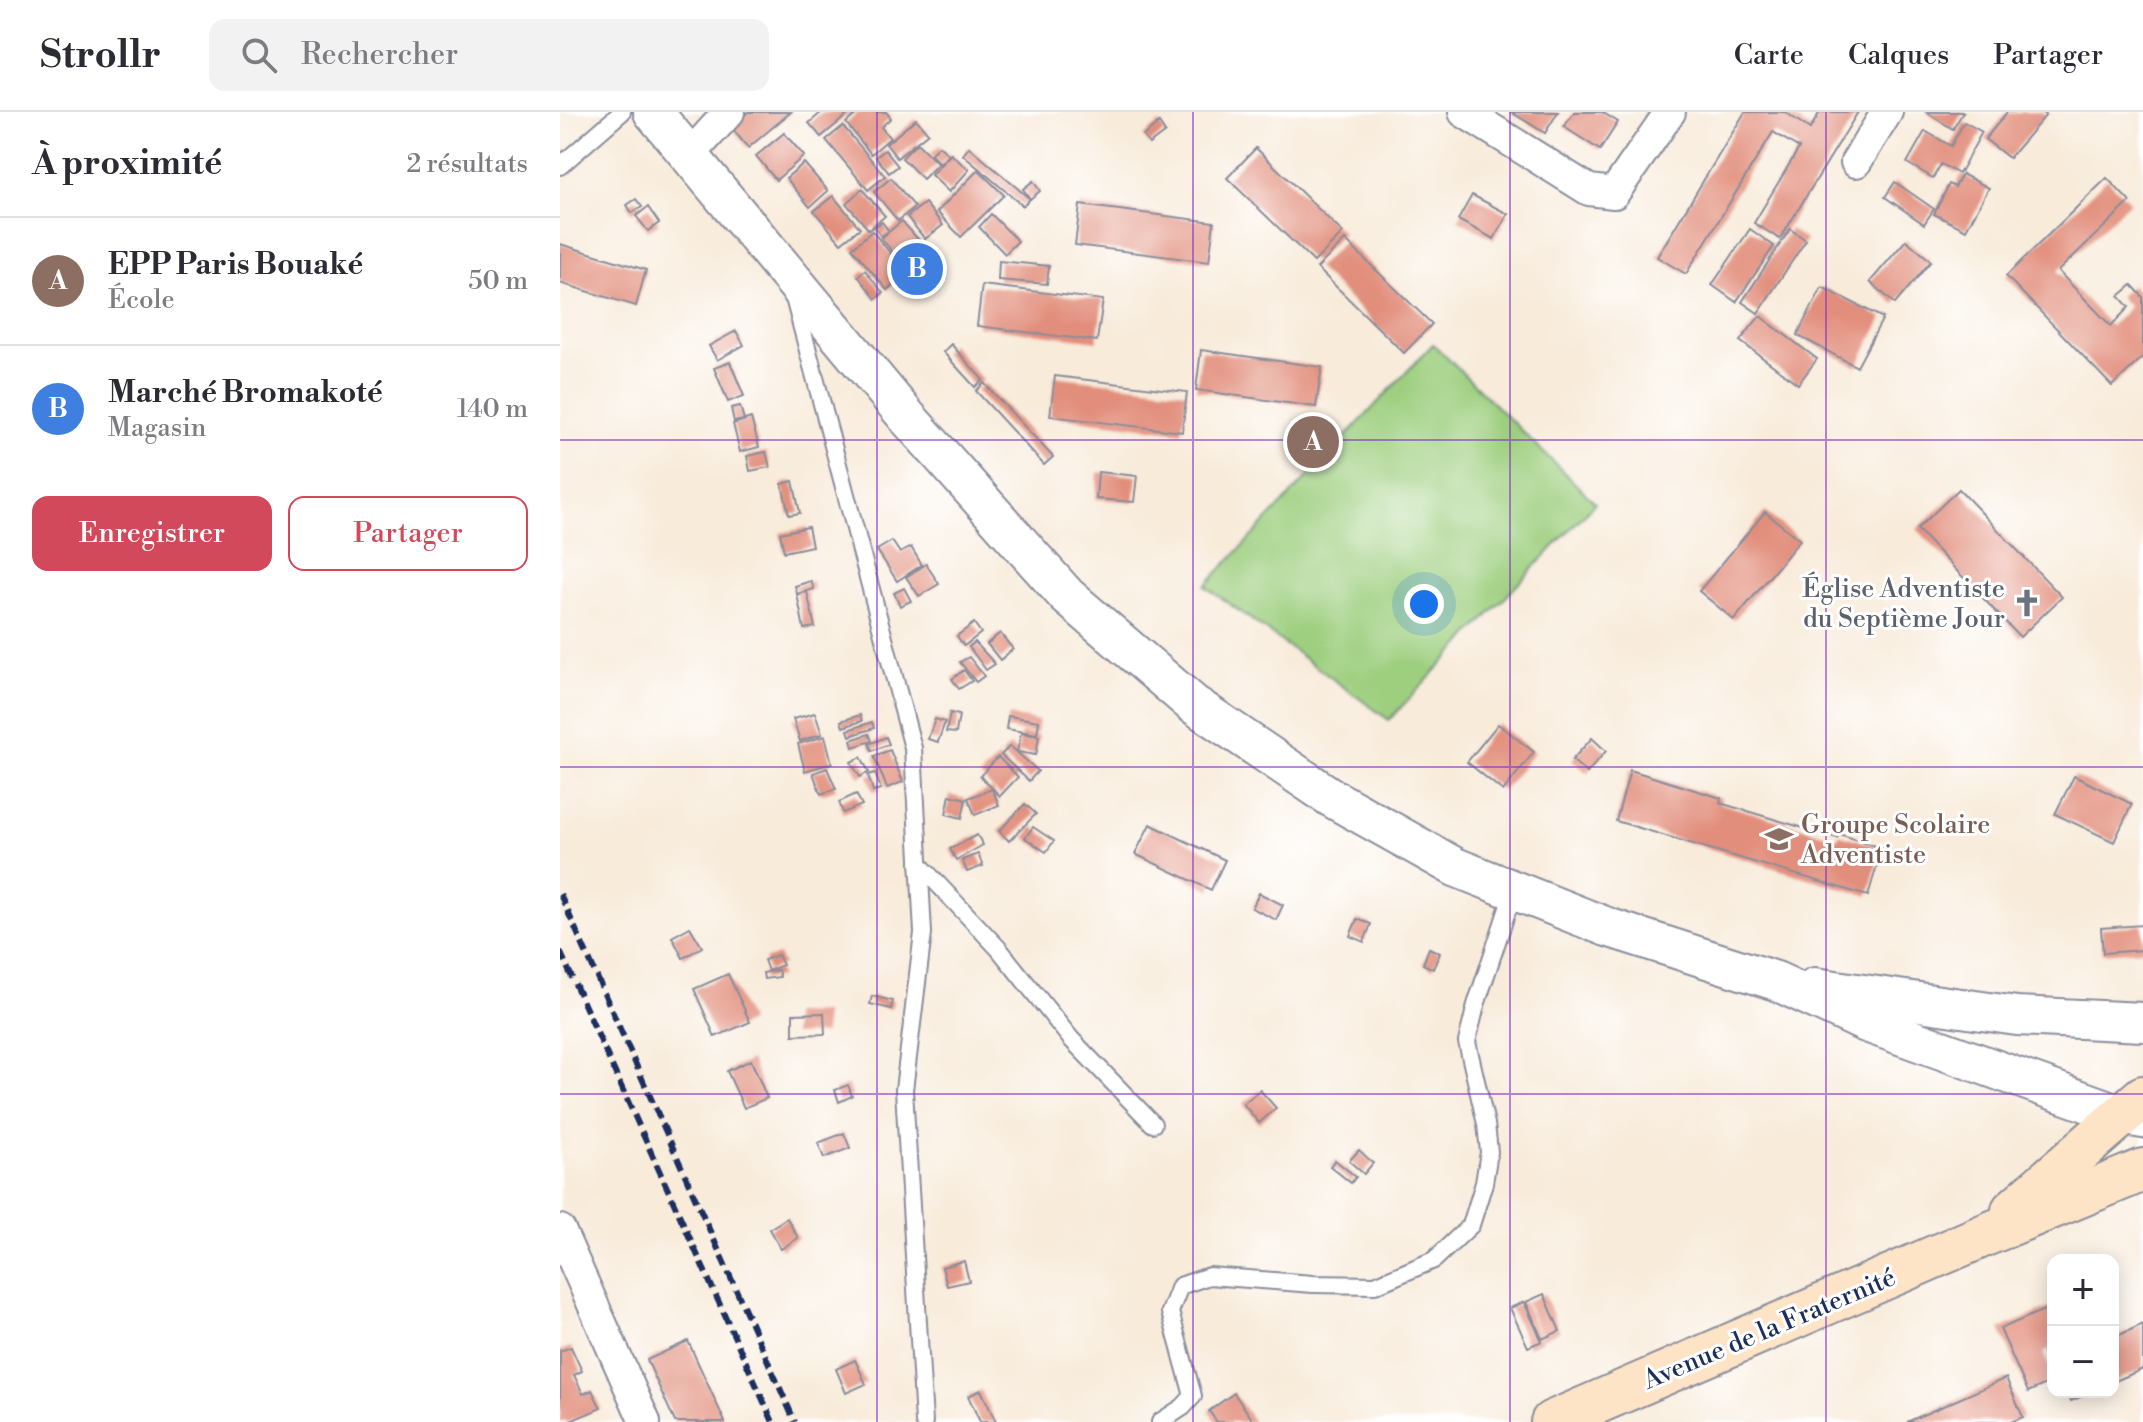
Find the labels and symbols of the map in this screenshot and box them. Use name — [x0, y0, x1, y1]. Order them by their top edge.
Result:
pin: B — [891, 239, 943, 299]
pin: A — [1287, 412, 1339, 472]
place label: Église Adventiste du Septième Jour — [1802, 571, 2005, 635]
your location — [1404, 584, 1444, 624]
church icon: Église Adventiste du Septième Jour — [2012, 588, 2042, 618]
place label: Groupe Scolaire Adventiste — [1800, 809, 1990, 871]
school or university icon: Groupe Scolaire Adventiste — [1764, 824, 1794, 854]
street label: Avenue de la Fraternité — [1637, 1261, 1900, 1397]

